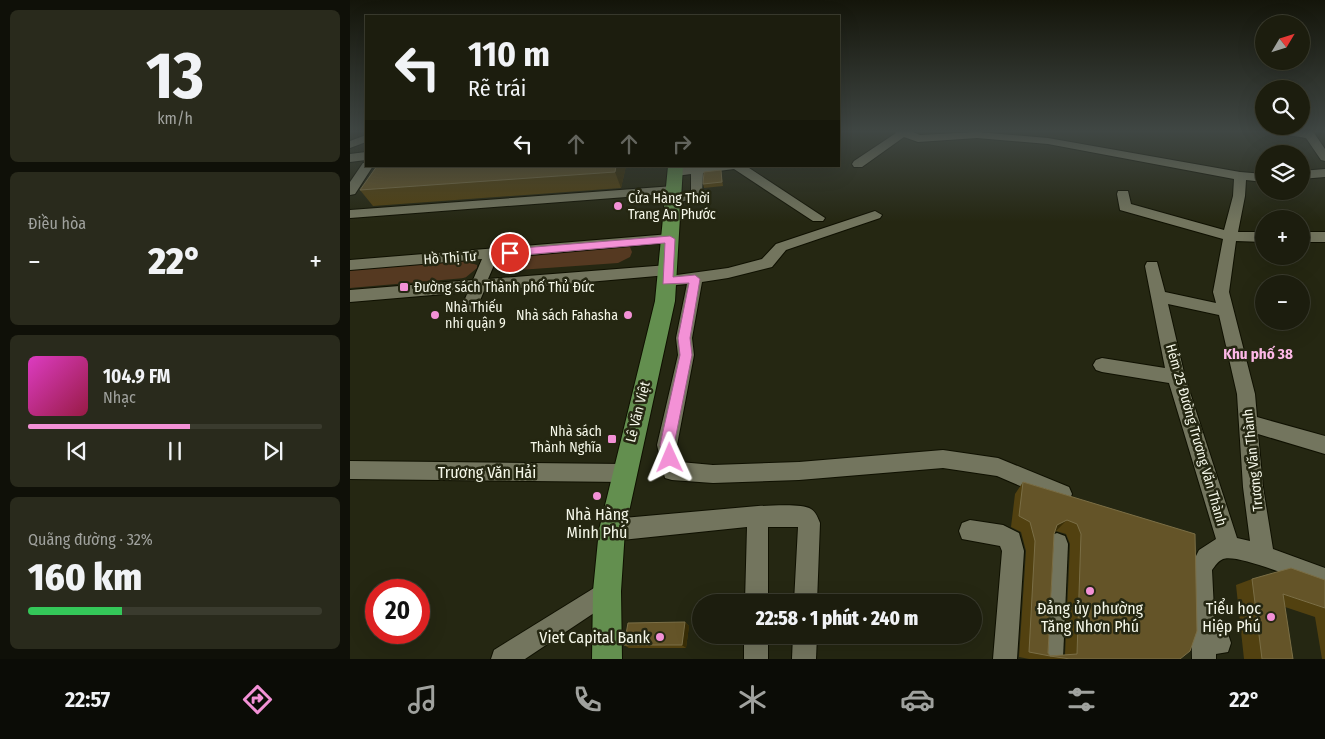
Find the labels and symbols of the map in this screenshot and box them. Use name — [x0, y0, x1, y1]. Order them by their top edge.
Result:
north arrow — [1255, 15, 1310, 70]
place label: Cửa Hàng Thời Trang An Phước — [628, 190, 716, 223]
marker: Cửa Hàng Thời Trang An Phước — [612, 200, 624, 212]
pin — [489, 232, 531, 274]
street label: Hồ Thị Tư — [423, 247, 478, 268]
place label: Đường sách Thành phố Thủ Đức — [414, 278, 594, 296]
marker: Đường sách Thành phố Thủ Đức — [398, 281, 410, 293]
place label: Nhà Thiếu nhi quận 9 — [445, 298, 506, 332]
place label: Nhà sách Fahasha — [516, 307, 618, 324]
marker: Nhà Thiếu nhi quận 9 — [429, 309, 441, 321]
marker: Nhà sách Fahasha — [622, 309, 634, 321]
street label: Hẻm 25 Đường Trương Văn Thành — [1162, 342, 1230, 528]
district label: Khu phố 38 — [1223, 345, 1293, 363]
street label: Lê Văn Việt — [622, 379, 654, 444]
street label: Trương Văn Thành — [1239, 408, 1267, 512]
place label: Nhà sách Thành Nghĩa — [530, 423, 602, 456]
position arrow — [643, 431, 695, 483]
marker: Nhà sách Thành Nghĩa — [606, 433, 618, 445]
street label: Trương Văn Hải — [438, 463, 536, 482]
marker: Nhà Hàng Minh Phú — [591, 490, 603, 502]
place label: Nhà Hàng Minh Phú — [565, 505, 629, 542]
speed limit sign: 20 — [365, 579, 430, 644]
marker: Đảng ủy phường Tăng Nhơn Phú — [1084, 585, 1096, 597]
place label: Tiểu học Hiệp Phú — [1202, 598, 1261, 636]
place label: Đảng ủy phường Tăng Nhơn Phú — [1037, 599, 1144, 636]
marker: Tiểu học Hiệp Phú — [1265, 611, 1277, 623]
place label: Viet Capital Bank — [539, 628, 651, 647]
marker: Viet Capital Bank — [654, 631, 666, 643]

